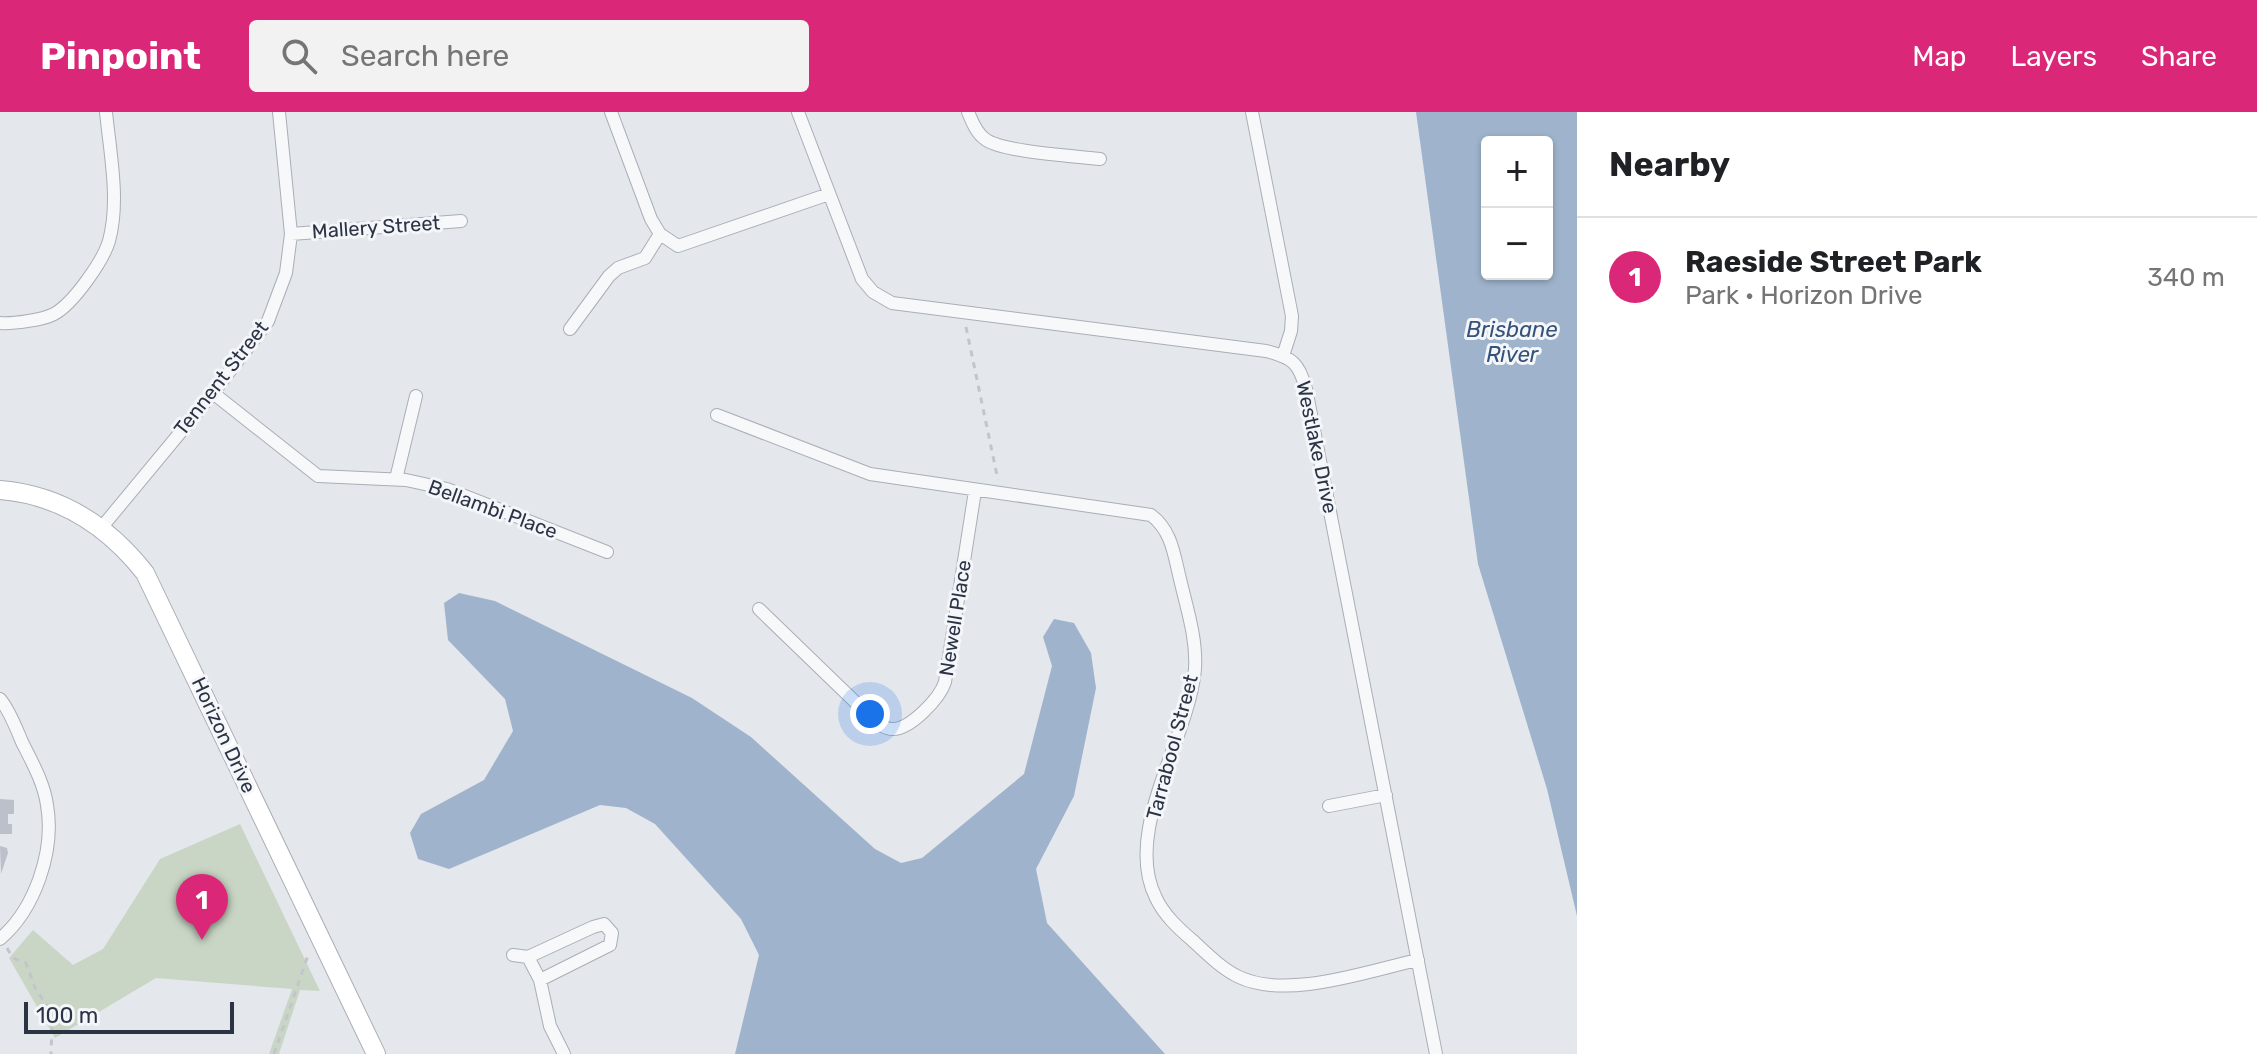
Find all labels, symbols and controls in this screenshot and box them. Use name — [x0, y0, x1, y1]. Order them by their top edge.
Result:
search box — [249, 20, 809, 92]
text: Pinpoint — [40, 33, 201, 79]
icon: search — [277, 34, 321, 78]
text: Search here — [341, 38, 509, 74]
text: Map — [1912, 40, 1967, 73]
text: Layers — [2011, 40, 2097, 73]
text: Share — [2141, 40, 2217, 73]
map controls — [1481, 136, 1553, 280]
button: + — [1481, 136, 1553, 208]
text: Nearby — [1609, 144, 1730, 185]
button: − — [1481, 208, 1553, 280]
street label: Mallery Street — [311, 211, 441, 243]
text: Raeside Street Park — [1685, 244, 1982, 280]
text: 1 — [1629, 262, 1641, 293]
text: 340 m — [2147, 262, 2225, 293]
text: Park · Horizon Drive — [1685, 280, 1923, 311]
street label: Tennent Street — [169, 316, 273, 440]
water label: Brisbane River — [1466, 316, 1558, 368]
street label: Westlake Drive — [1291, 379, 1343, 515]
street label: Bellambi Place — [425, 475, 561, 543]
street label: Newell Place — [934, 558, 976, 678]
street label: Tarrabool Street — [1141, 672, 1203, 822]
street label: Horizon Drive — [187, 673, 261, 797]
your location — [850, 694, 890, 734]
pin: 1 — [176, 874, 228, 940]
scale bar — [24, 998, 234, 1034]
text: 100 m — [36, 1002, 98, 1029]

